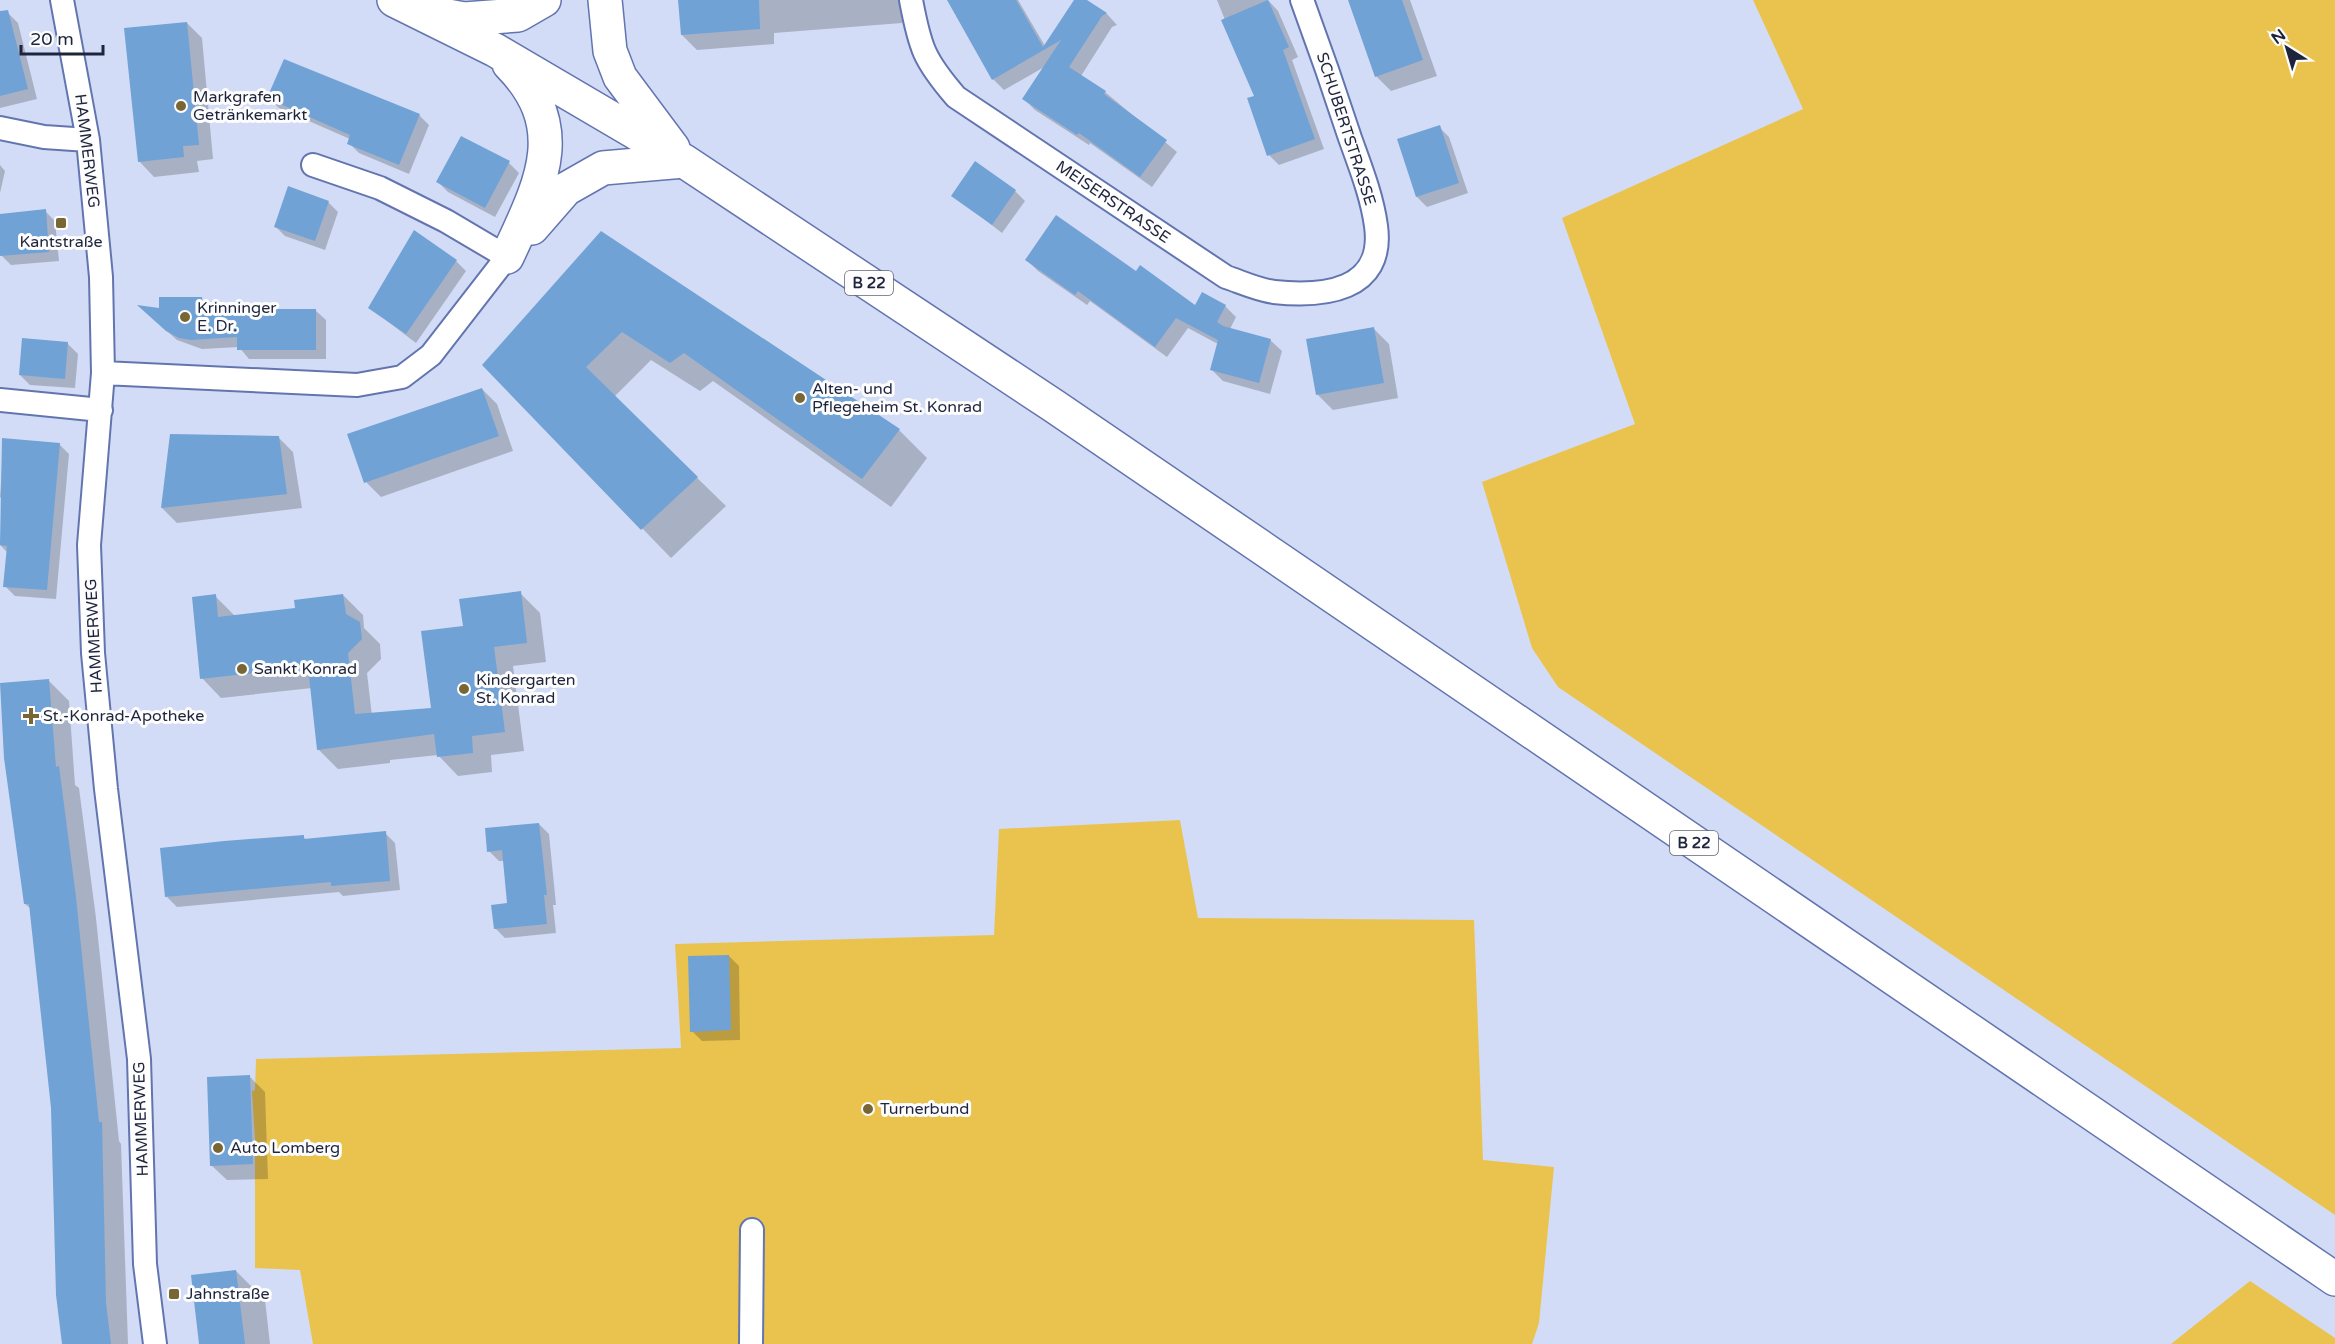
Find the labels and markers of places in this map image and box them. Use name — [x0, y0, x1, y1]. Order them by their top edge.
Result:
place label: Markgrafen Getränkemarkt — [193, 87, 307, 125]
marker: Markgrafen Getränkemarkt — [174, 99, 188, 113]
marker: Kantstraße — [54, 216, 68, 230]
place label: Kantstraße — [19, 232, 103, 252]
place label: Krinninger E. Dr. — [197, 298, 277, 336]
marker: Krinninger E. Dr. — [178, 310, 192, 324]
place label: Alten- und Pflegeheim St. Konrad — [812, 379, 982, 417]
marker: Alten- und Pflegeheim St. Konrad — [793, 391, 807, 405]
place label: Sankt Konrad — [254, 659, 357, 679]
marker: Sankt Konrad — [235, 662, 249, 676]
place label: Kindergarten St. Konrad — [476, 670, 576, 708]
marker: Kindergarten St. Konrad — [457, 682, 471, 696]
place label: St.-Konrad-Apotheke — [43, 706, 204, 726]
marker: St.-Konrad-Apotheke — [24, 709, 38, 723]
place label: Turnerbund — [880, 1099, 969, 1119]
marker: Turnerbund — [861, 1102, 875, 1116]
place label: Auto Lomberg — [230, 1138, 340, 1158]
marker: Auto Lomberg — [211, 1141, 225, 1155]
place label: Jahnstraße — [186, 1284, 270, 1304]
marker: Jahnstraße — [167, 1287, 181, 1301]

